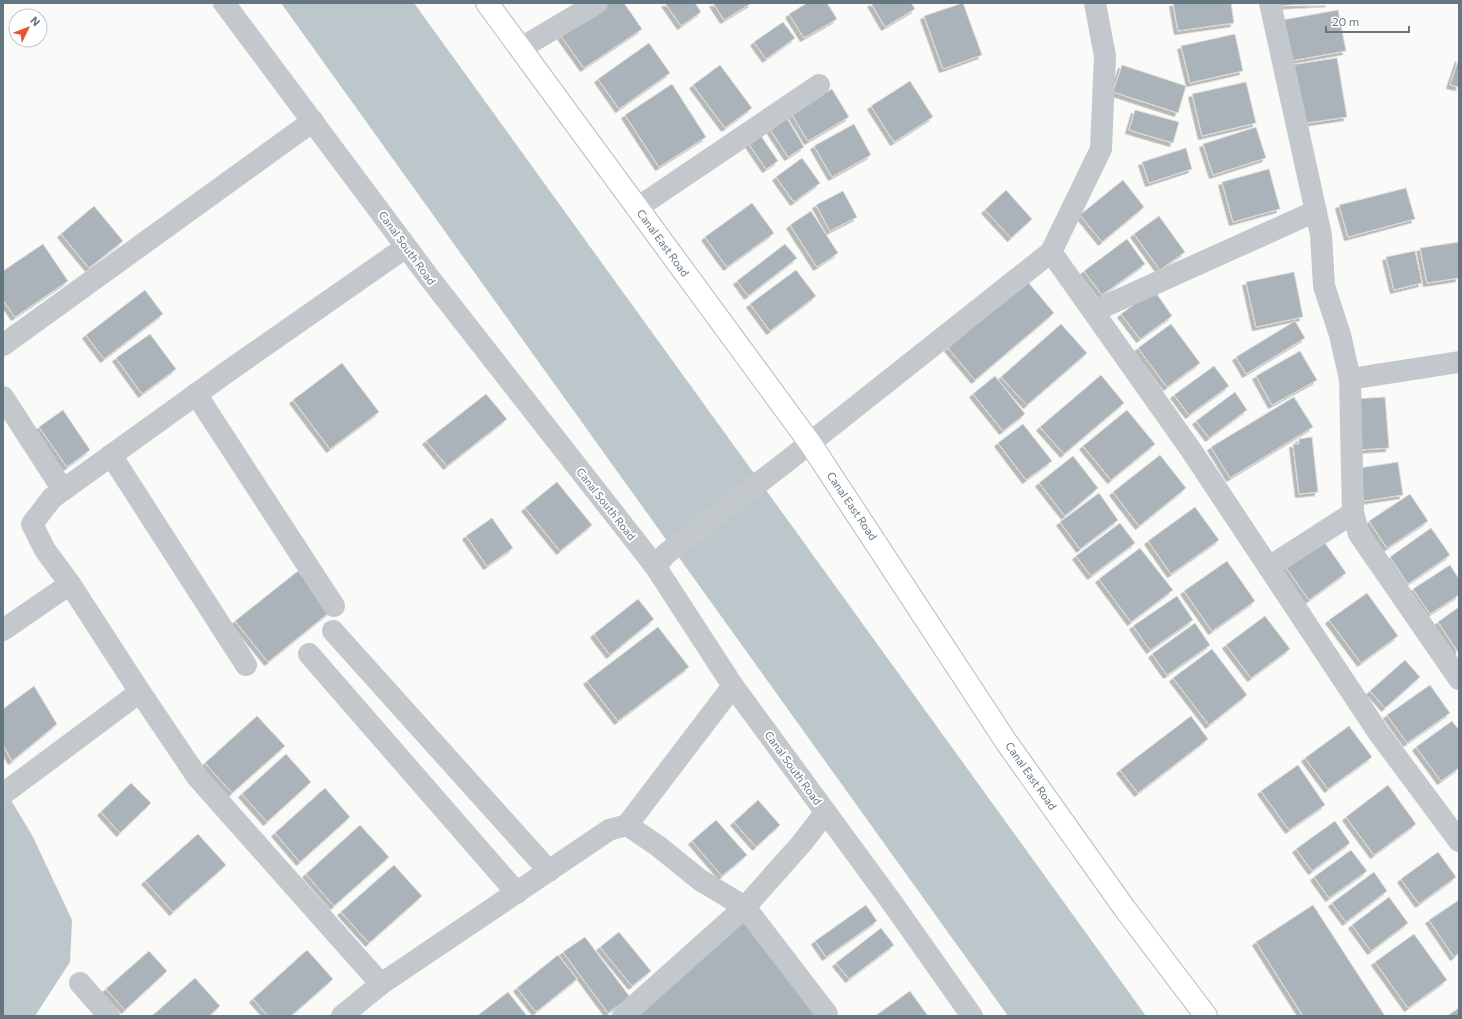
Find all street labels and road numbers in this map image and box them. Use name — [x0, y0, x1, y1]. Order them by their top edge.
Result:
street label: Canal East Road — [635, 207, 692, 279]
street label: Canal South Road — [376, 208, 439, 287]
street label: Canal South Road — [574, 465, 639, 542]
street label: Canal East Road — [825, 469, 880, 542]
street label: Canal South Road — [762, 728, 825, 807]
street label: Canal East Road — [1003, 739, 1060, 812]

